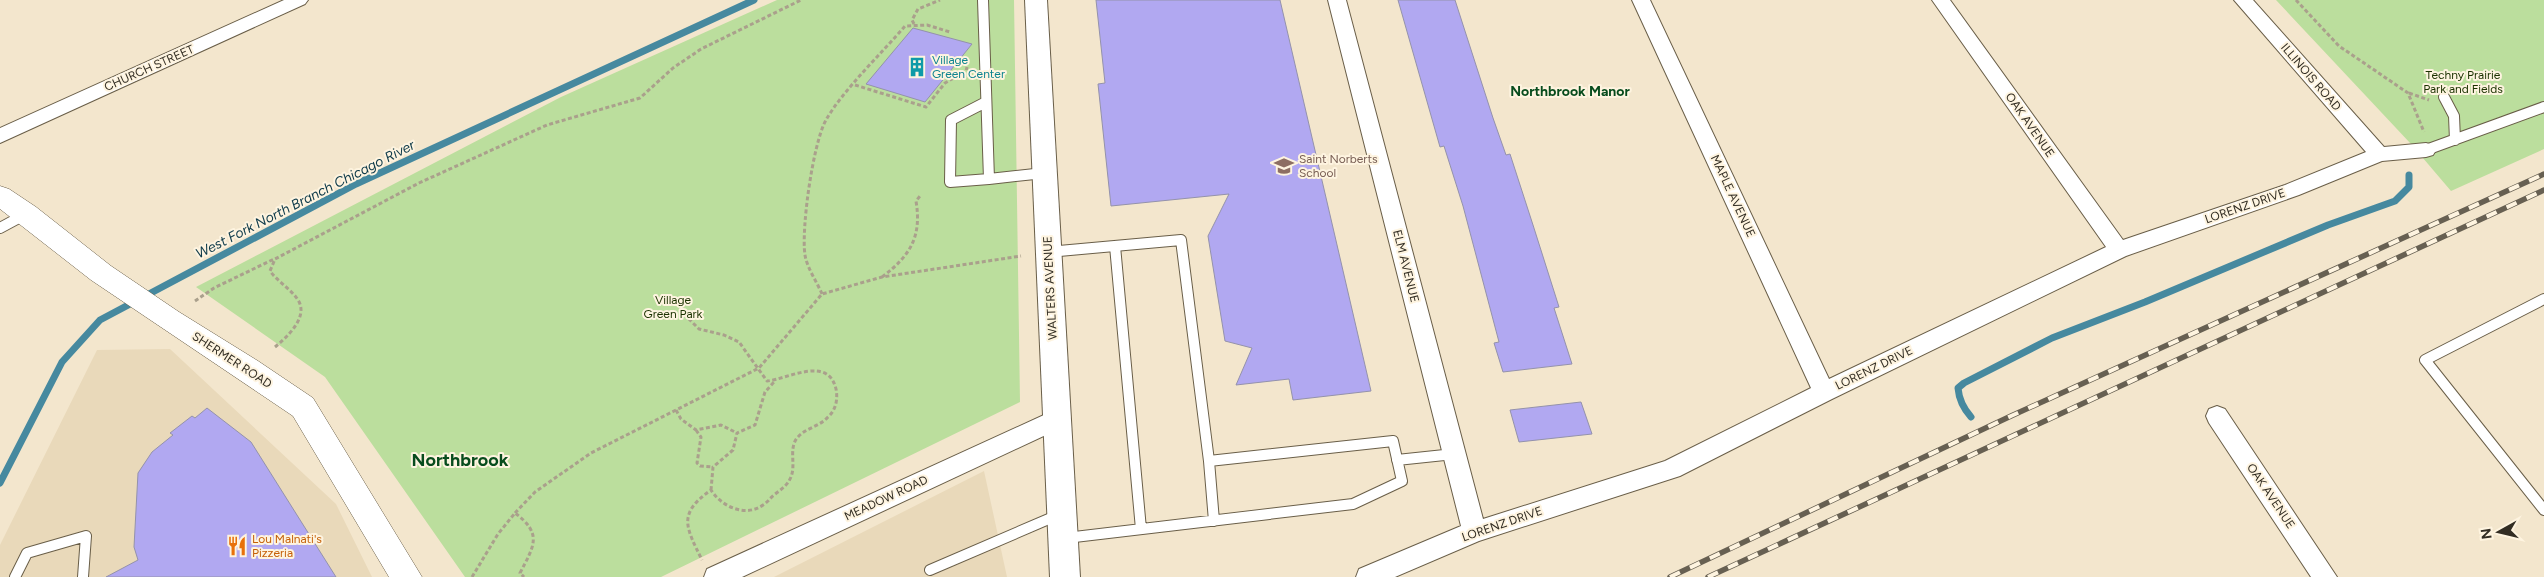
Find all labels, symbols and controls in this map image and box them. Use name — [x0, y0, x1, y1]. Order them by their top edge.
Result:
street label: ILLINOIS ROAD — [2278, 41, 2344, 113]
street label: CHURCH STREET — [102, 42, 196, 94]
place label: Village Green Center — [932, 53, 1005, 81]
building icon: Village Green Center — [906, 56, 928, 78]
park label: Techny Prairie Park and Fields — [2423, 68, 2503, 96]
district label: Northbrook Manor — [1510, 83, 1630, 100]
street label: OAK AVENUE — [2003, 90, 2057, 160]
water label: West Fork North Branch Chicago River — [193, 136, 419, 262]
place label: Saint Norberts School — [1299, 152, 1378, 180]
street label: MAPLE AVENUE — [1708, 153, 1758, 239]
school or university icon: Saint Norberts School — [1273, 155, 1295, 177]
street label: LORENZ DRIVE — [2203, 186, 2287, 226]
street label: ELM AVENUE — [1390, 228, 1422, 304]
street label: WALTERS AVENUE — [1040, 236, 1060, 340]
park label: Village Green Park — [644, 293, 703, 321]
street label: SHERMER ROAD — [190, 329, 274, 391]
street label: LORENZ DRIVE — [1833, 343, 1915, 393]
district label: Northbrook — [412, 449, 509, 471]
street label: OAK AVENUE — [2244, 461, 2298, 531]
street label: MEADOW ROAD — [842, 473, 930, 523]
street label: LORENZ DRIVE — [1460, 504, 1544, 544]
north arrow — [2474, 507, 2524, 557]
text: N — [2477, 527, 2496, 540]
place label: Lou Malnati's Pizzeria — [252, 532, 322, 560]
restaurant icon: Lou Malnati's Pizzeria — [226, 535, 248, 557]

